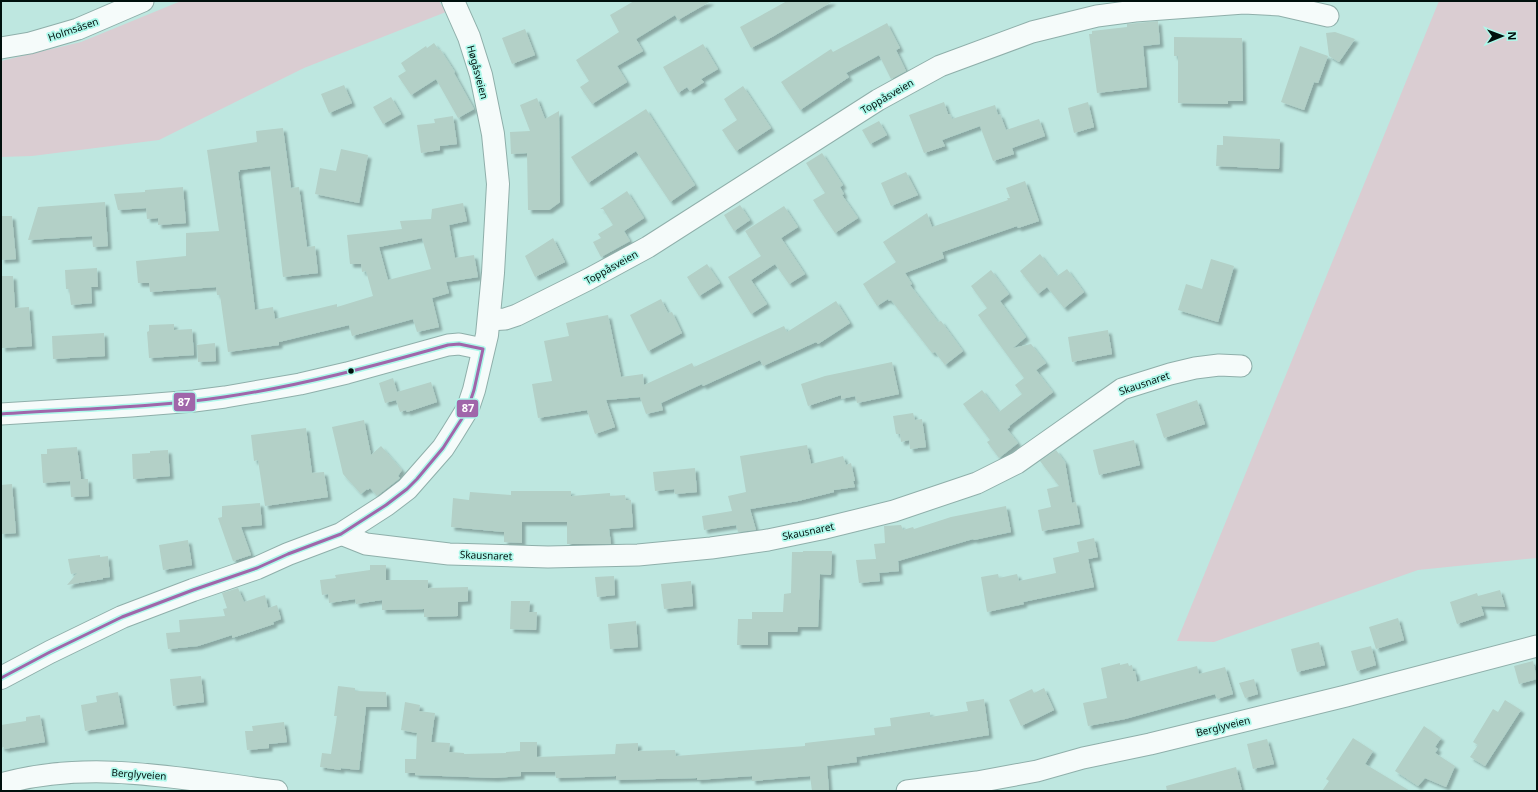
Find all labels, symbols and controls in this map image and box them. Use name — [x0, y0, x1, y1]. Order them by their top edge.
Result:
street label: Holmsåsen — [46, 14, 100, 44]
north arrow — [1482, 16, 1522, 56]
text: N — [1505, 31, 1520, 40]
street label: Høgåsveien — [464, 44, 492, 100]
street label: Toppåsveien — [858, 75, 916, 117]
street label: Toppåsveien — [582, 247, 640, 287]
unlabelled marker — [346, 366, 356, 376]
street label: Skausnaret — [1117, 368, 1171, 398]
line badge: 87 — [173, 392, 196, 412]
text: 87 — [178, 394, 190, 409]
line badge: 87 — [456, 399, 479, 418]
text: 87 — [462, 400, 474, 415]
street label: Skausnaret — [781, 519, 835, 543]
street label: Skausnaret — [460, 547, 513, 563]
street label: Berglyveien — [1195, 713, 1251, 739]
street label: Berglyveien — [111, 765, 167, 783]

